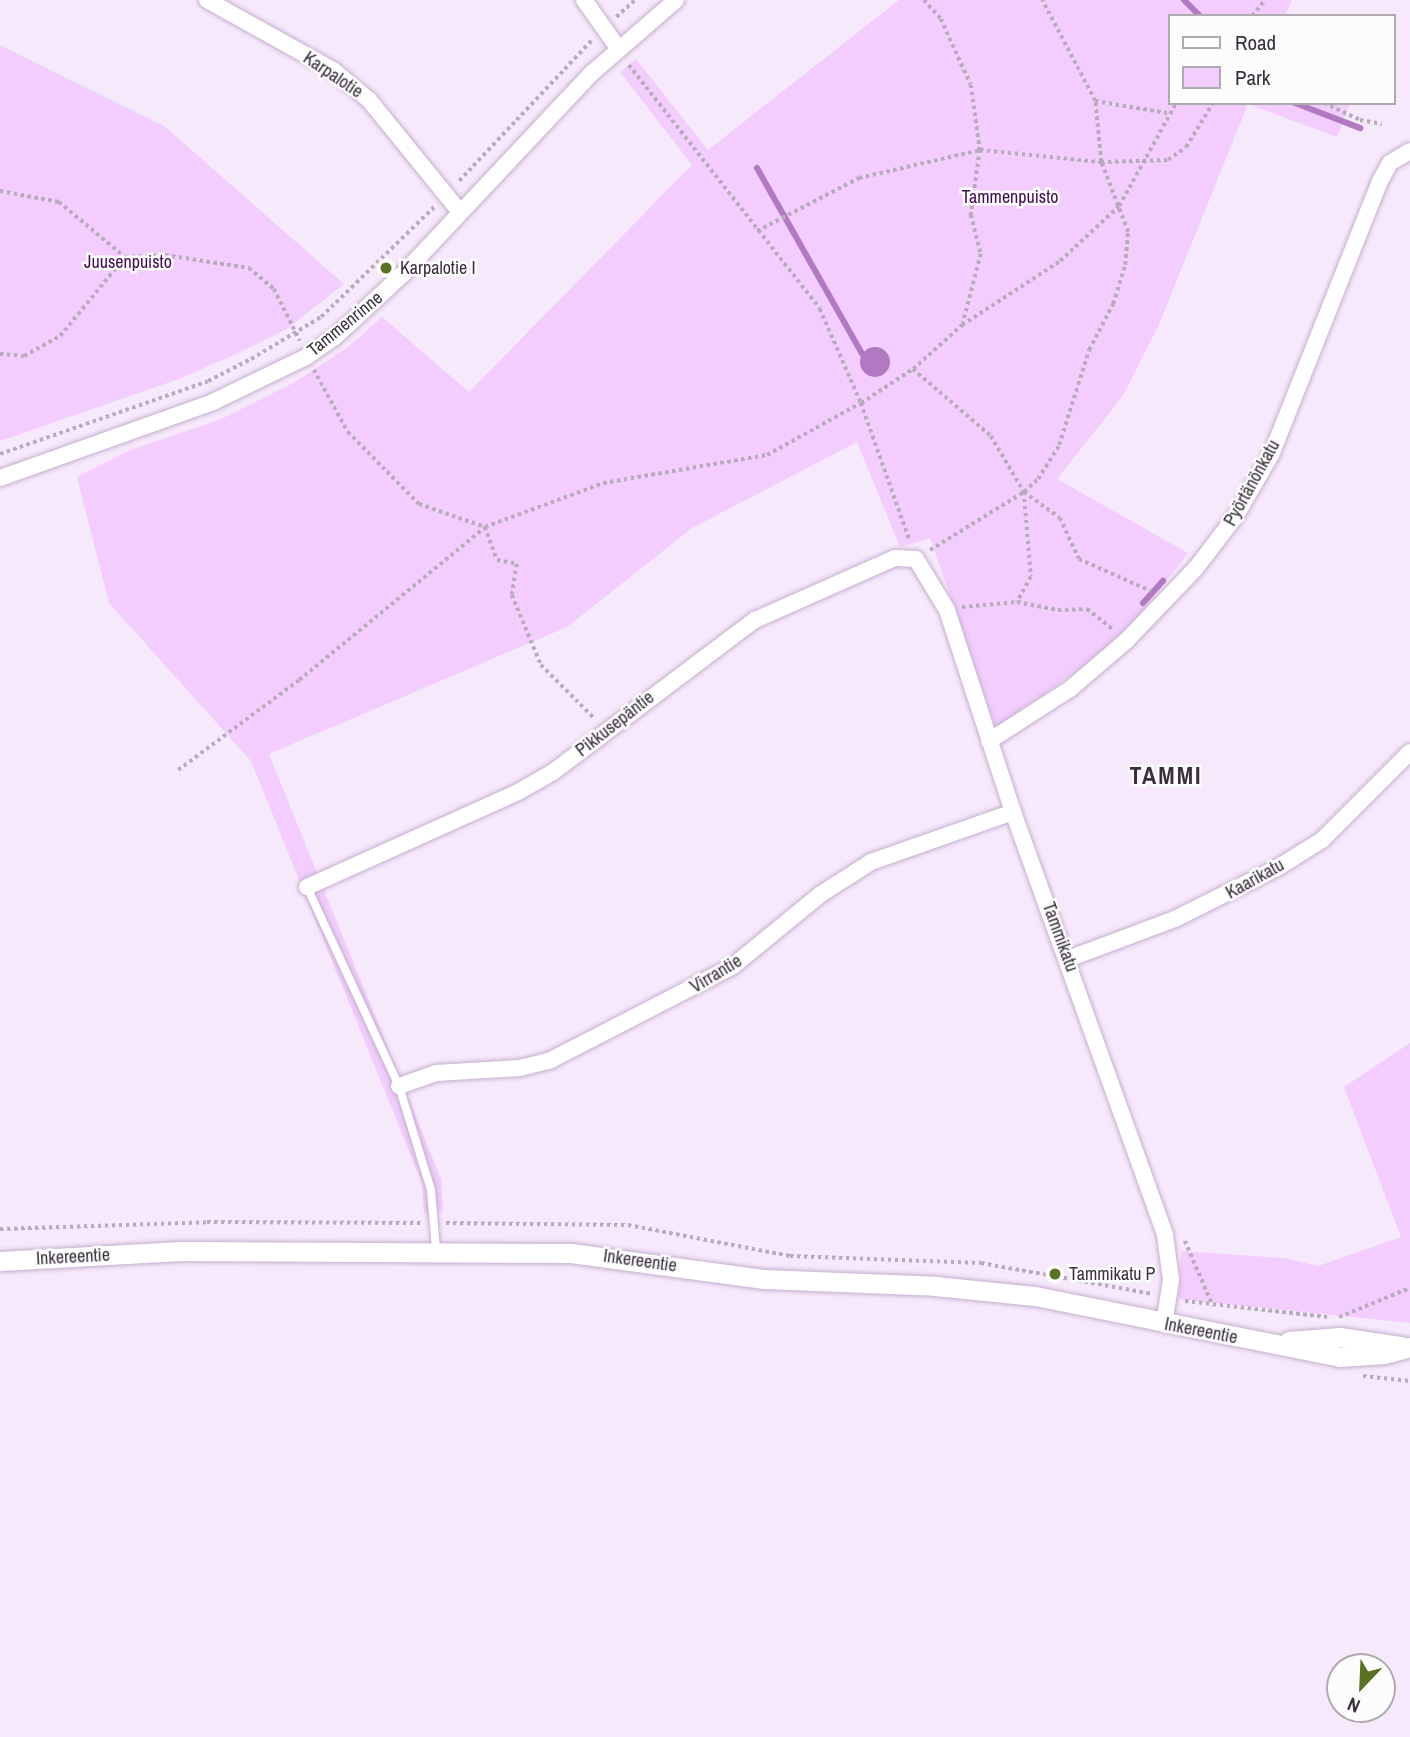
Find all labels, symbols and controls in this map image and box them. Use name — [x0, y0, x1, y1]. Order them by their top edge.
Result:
legend — [1168, 14, 1396, 105]
text: Road — [1235, 28, 1276, 57]
street label: Karpalotie — [299, 47, 367, 103]
text: Park — [1235, 63, 1270, 92]
park label: Tammenpuisto — [961, 186, 1059, 208]
park label: Juusenpuisto — [84, 251, 172, 273]
place label: Karpalotie I — [400, 257, 475, 279]
marker: Karpalotie I — [378, 260, 394, 276]
street label: Tammenrinne — [303, 287, 387, 361]
street label: Pyörtänönkatu — [1219, 436, 1285, 530]
street label: Pikkusepäntie — [571, 687, 659, 761]
district label: TAMMI — [1130, 762, 1202, 790]
street label: Kaarikatu — [1222, 854, 1288, 904]
street label: Tammikatu — [1037, 899, 1083, 975]
street label: Virrantie — [686, 950, 746, 998]
street label: Inkereentie — [36, 1244, 110, 1270]
street label: Inkereentie — [602, 1245, 678, 1277]
place label: Tammikatu P — [1069, 1263, 1155, 1285]
marker: Tammikatu P — [1047, 1266, 1063, 1282]
street label: Inkereentie — [1163, 1313, 1239, 1349]
north arrow — [1326, 1653, 1396, 1723]
text: N — [1343, 1691, 1364, 1720]

